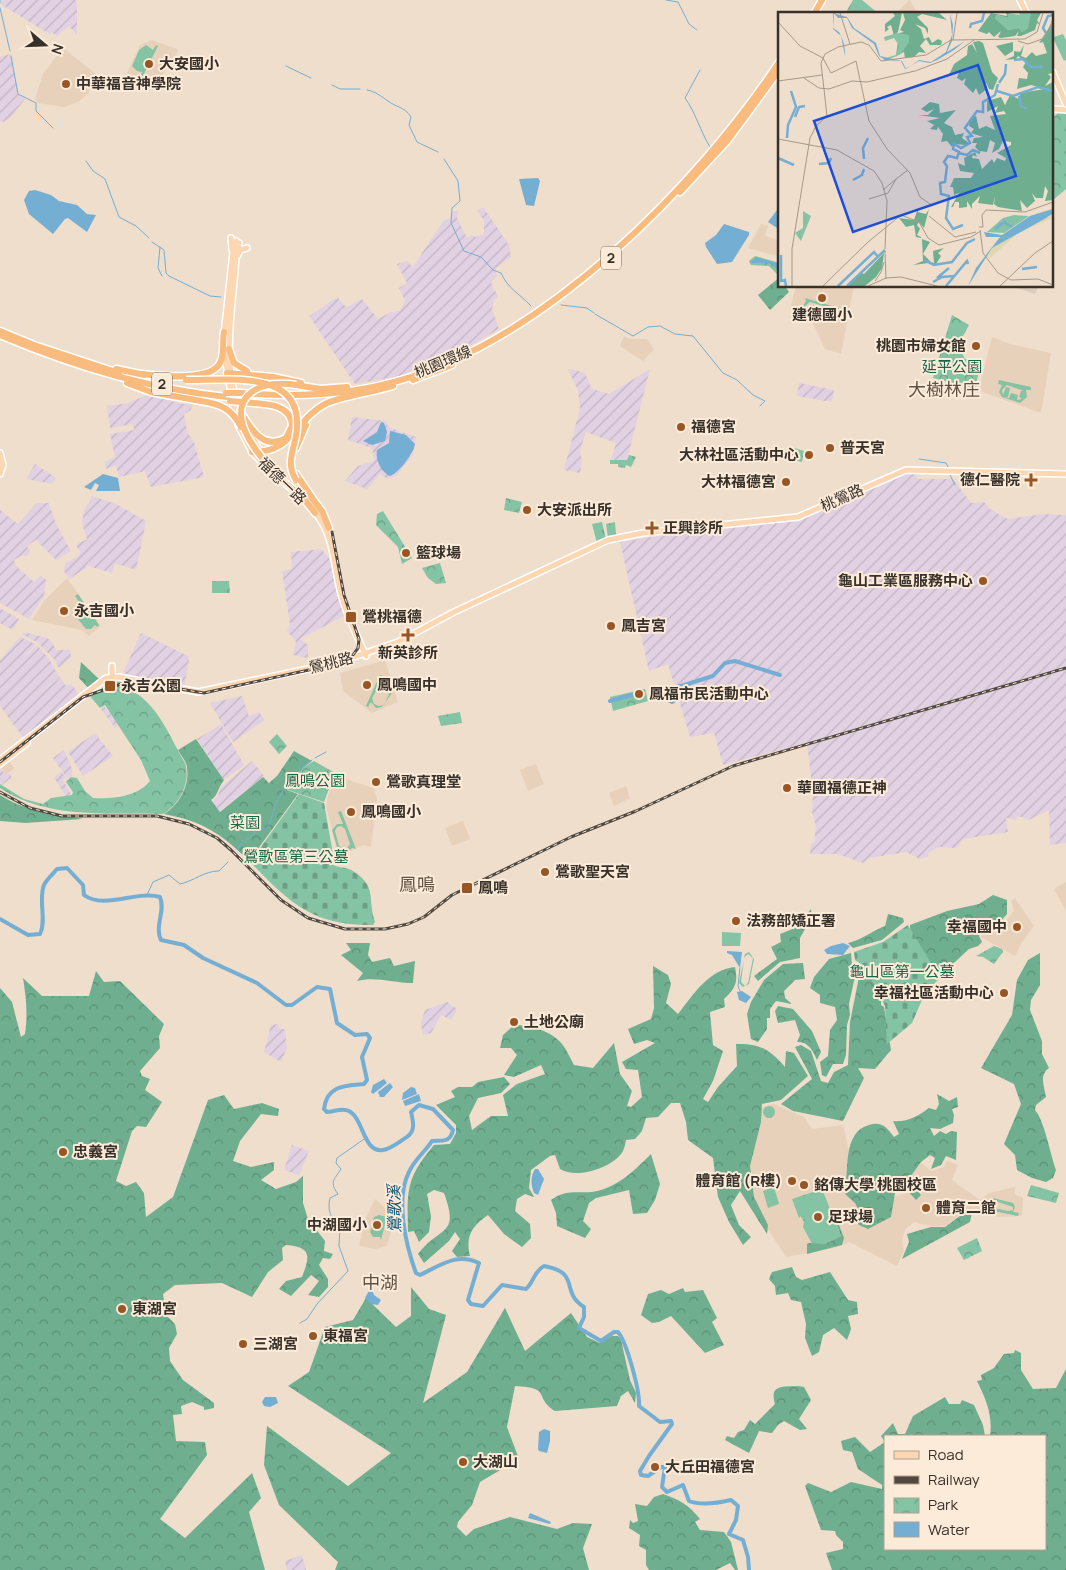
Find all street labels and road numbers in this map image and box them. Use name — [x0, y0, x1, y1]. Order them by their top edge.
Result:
road number: 2 — [601, 247, 621, 270]
street label: 桃園環線 — [411, 340, 475, 383]
road number: 2 — [152, 372, 172, 396]
street label: 福德一路 — [253, 452, 311, 509]
street label: 桃鶯路 — [817, 479, 867, 516]
street label: 鶯桃路 — [306, 647, 355, 678]

